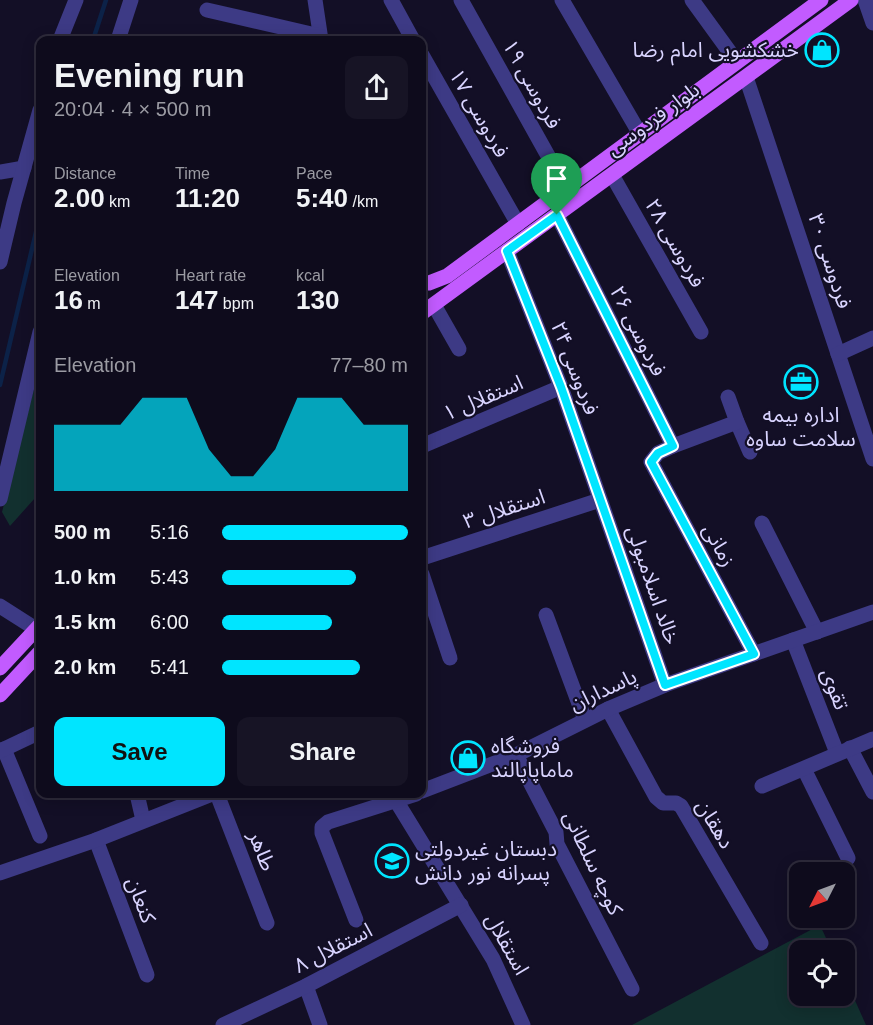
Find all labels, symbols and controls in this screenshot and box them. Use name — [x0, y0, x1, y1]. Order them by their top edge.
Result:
shop icon: خشکشویی امام رضا — [804, 32, 840, 68]
street label: فردوسی ۱۹ — [498, 35, 566, 133]
place label: خشکشویی امام رضا — [632, 38, 799, 66]
button: share — [345, 56, 408, 119]
text: Evening run — [54, 57, 245, 94]
street label: فردوسی ۱۷ — [444, 64, 514, 162]
street label: بلوار فردوسی — [602, 77, 704, 161]
text: 20:04 · 4 × 500 m — [54, 98, 211, 120]
pin — [531, 153, 582, 215]
icon: arrive — [540, 162, 573, 195]
text: Distance — [54, 165, 116, 182]
text: Time — [175, 165, 210, 182]
text: Pace — [296, 165, 332, 182]
text: 2.00 — [54, 183, 105, 213]
text: 11:20 — [175, 183, 240, 213]
text: 5:40 — [296, 183, 348, 213]
text: km — [105, 193, 130, 210]
text: /km — [348, 193, 378, 210]
street label: فردوسی ۲۸ — [640, 194, 710, 292]
street label: فردوسی ۳۰ — [803, 211, 857, 311]
text: Elevation — [54, 267, 120, 284]
text: Heart rate — [175, 267, 246, 284]
text: kcal — [296, 267, 324, 284]
street label: فردوسی ۲۶ — [605, 282, 671, 380]
text: 16 — [54, 285, 83, 315]
text: 147 — [175, 285, 218, 315]
text: 130 — [296, 285, 339, 315]
text: m — [83, 295, 101, 312]
text: bpm — [218, 295, 254, 312]
street label: فردوسی ۲۴ — [546, 318, 604, 418]
text: Elevation — [54, 354, 136, 376]
text: 77–80 m — [330, 354, 408, 376]
office icon: اداره بیمه سلامت ساوه — [783, 364, 819, 400]
street label: استقلال ۱ — [439, 370, 527, 426]
place label: اداره بیمه سلامت ساوه — [746, 403, 856, 451]
street label: استقلال ۳ — [460, 484, 548, 534]
street label: زمانی — [698, 519, 740, 571]
text: 500 m — [54, 521, 111, 543]
text: 5:16 — [150, 521, 189, 543]
street label: خالد اسلامبولی — [621, 522, 685, 648]
text: 1.0 km — [54, 566, 116, 588]
text: 5:43 — [150, 566, 189, 588]
text: 1.5 km — [54, 611, 116, 633]
text: 6:00 — [150, 611, 189, 633]
text: 2.0 km — [54, 656, 116, 678]
text: 5:41 — [150, 656, 189, 678]
street label: پاسداران — [565, 664, 641, 717]
street label: تقوی — [816, 665, 854, 713]
button: Save — [54, 717, 225, 786]
button: Share — [237, 717, 408, 786]
place label: فروشگاه ماماپاپالند — [491, 734, 574, 783]
shop icon: فروشگاه ماماپاپالند — [450, 740, 486, 776]
street label: دهقان — [691, 795, 739, 853]
street label: کوچه سلطانی — [558, 807, 628, 920]
street label: طاهر — [243, 827, 280, 874]
place label: دبستان غیردولتی پسرانه نور دانش — [415, 837, 557, 886]
school or university icon: دبستان غیردولتی پسرانه نور دانش — [374, 843, 410, 879]
north arrow — [789, 862, 855, 928]
map controls — [789, 862, 855, 1006]
street label: کنعان — [121, 874, 161, 927]
street label: استقلال — [480, 909, 534, 979]
street label: استقلال ۸ — [290, 918, 376, 978]
button: locate — [789, 940, 855, 1006]

